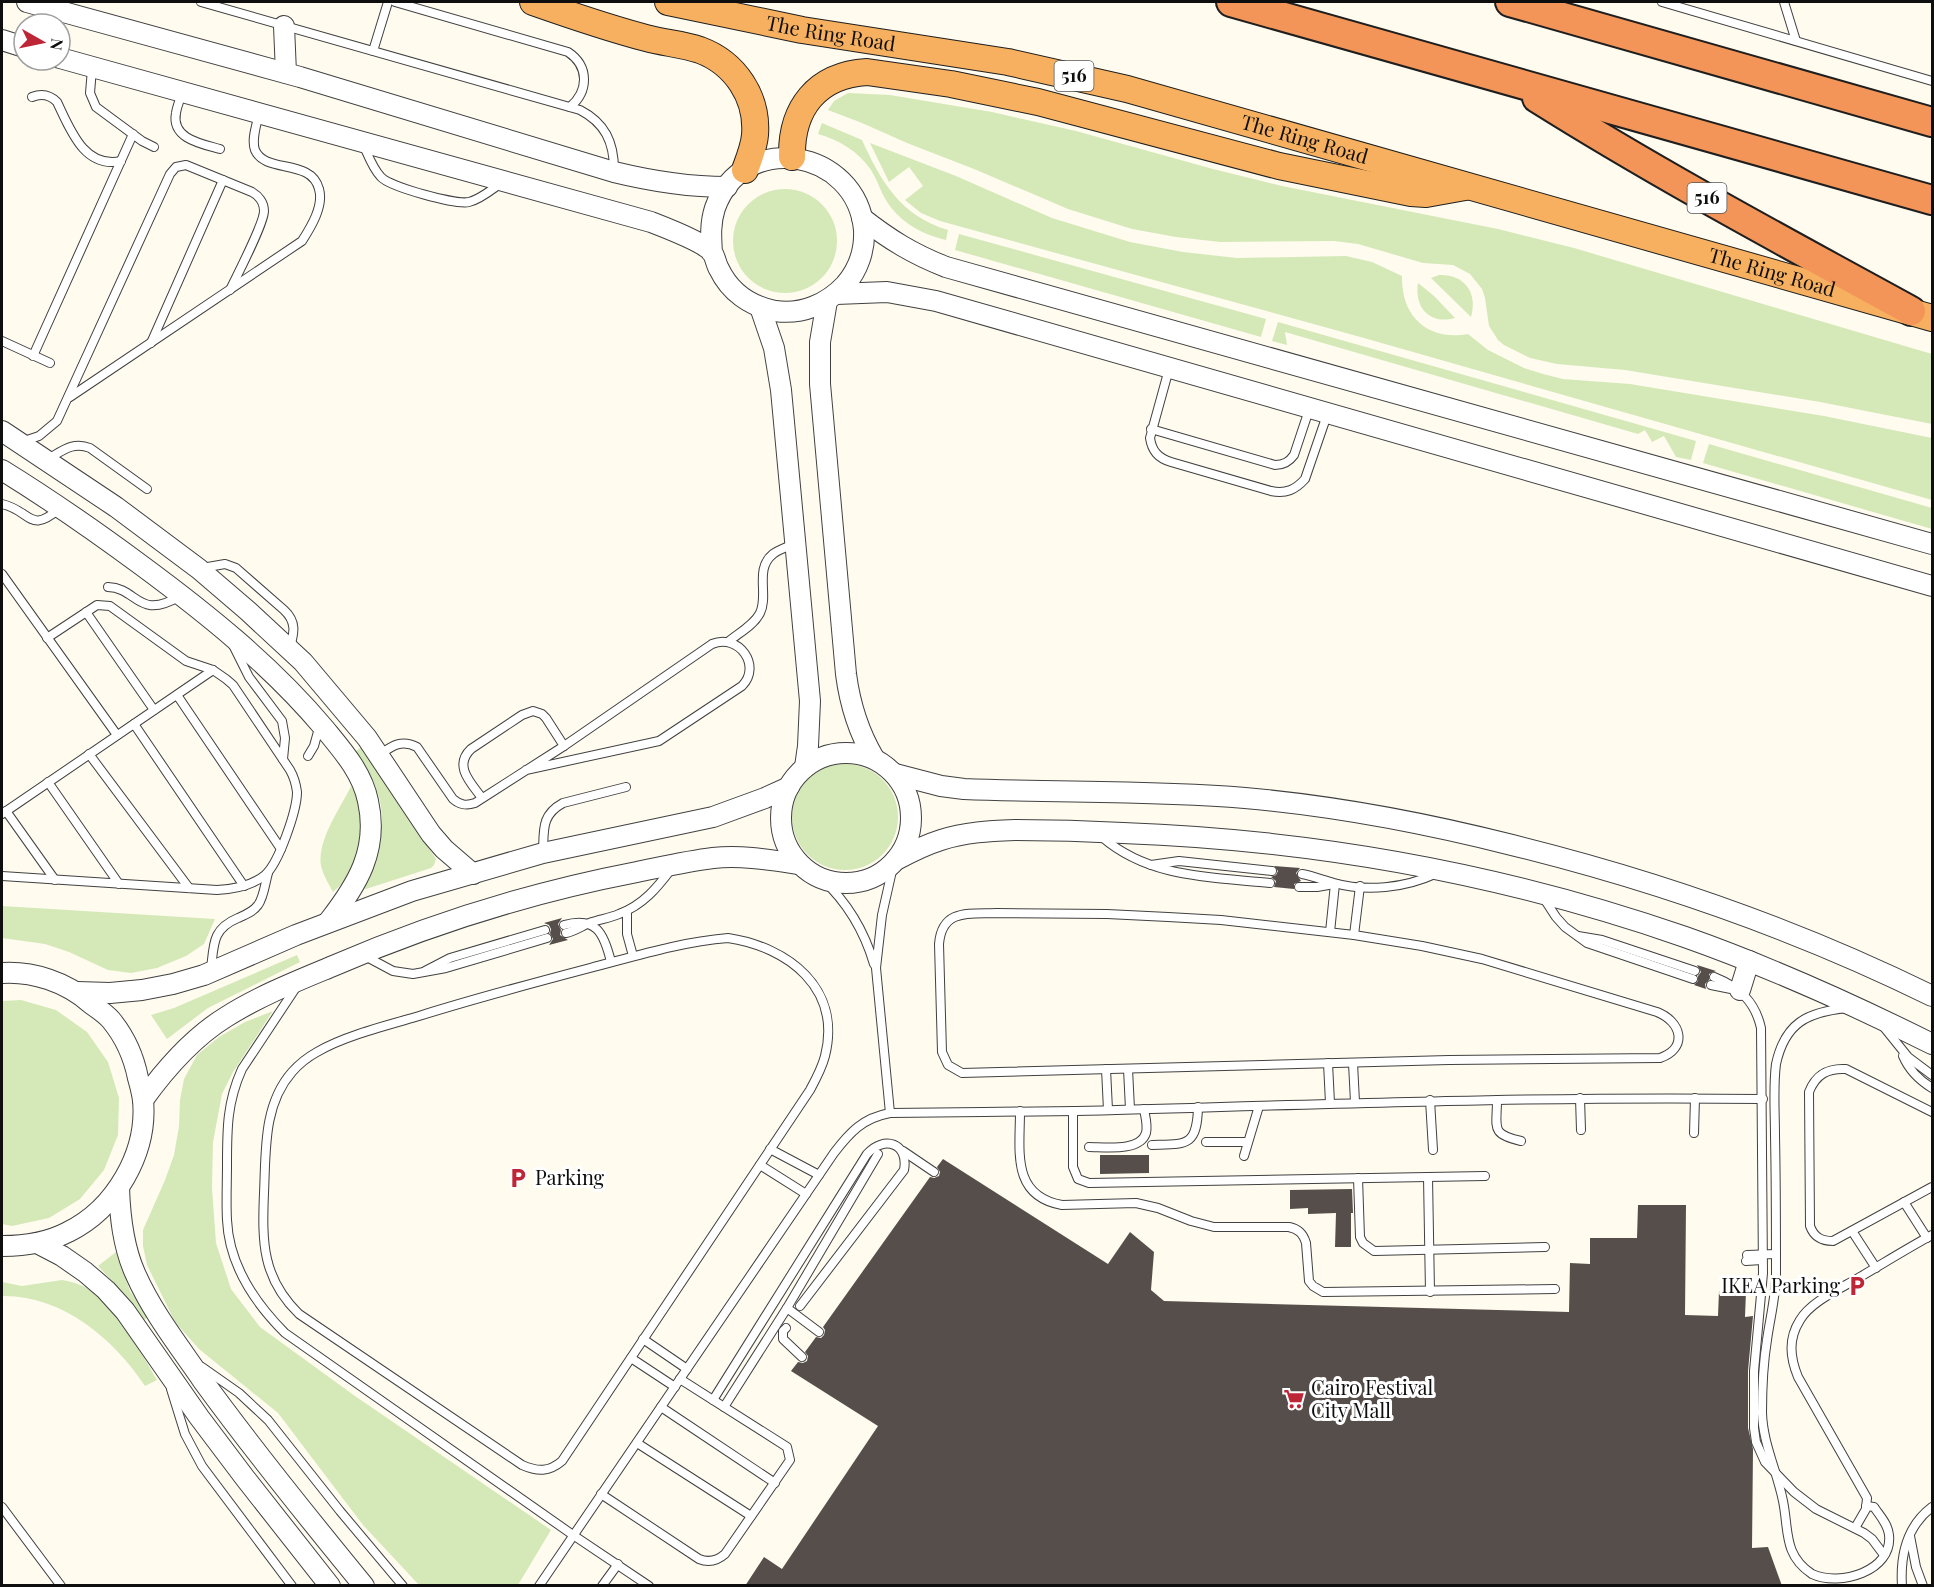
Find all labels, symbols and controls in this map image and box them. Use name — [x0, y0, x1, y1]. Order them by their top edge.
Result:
street label: The Ring Road — [764, 8, 898, 56]
north arrow — [12, 12, 72, 72]
text: N — [46, 37, 69, 52]
road number: 516 — [1054, 61, 1094, 91]
street label: The Ring Road — [1238, 107, 1372, 169]
road number: 516 — [1688, 183, 1726, 213]
street label: The Ring Road — [1706, 240, 1839, 302]
place label: Parking — [535, 1163, 605, 1190]
parking icon: Parking — [506, 1166, 530, 1190]
place label: IKEA Parking — [1721, 1271, 1840, 1298]
parking icon: IKEA Parking — [1845, 1274, 1869, 1298]
place label: Cairo Festival City Mall — [1311, 1373, 1434, 1423]
supermarket icon: Cairo Festival City Mall — [1282, 1387, 1306, 1411]

